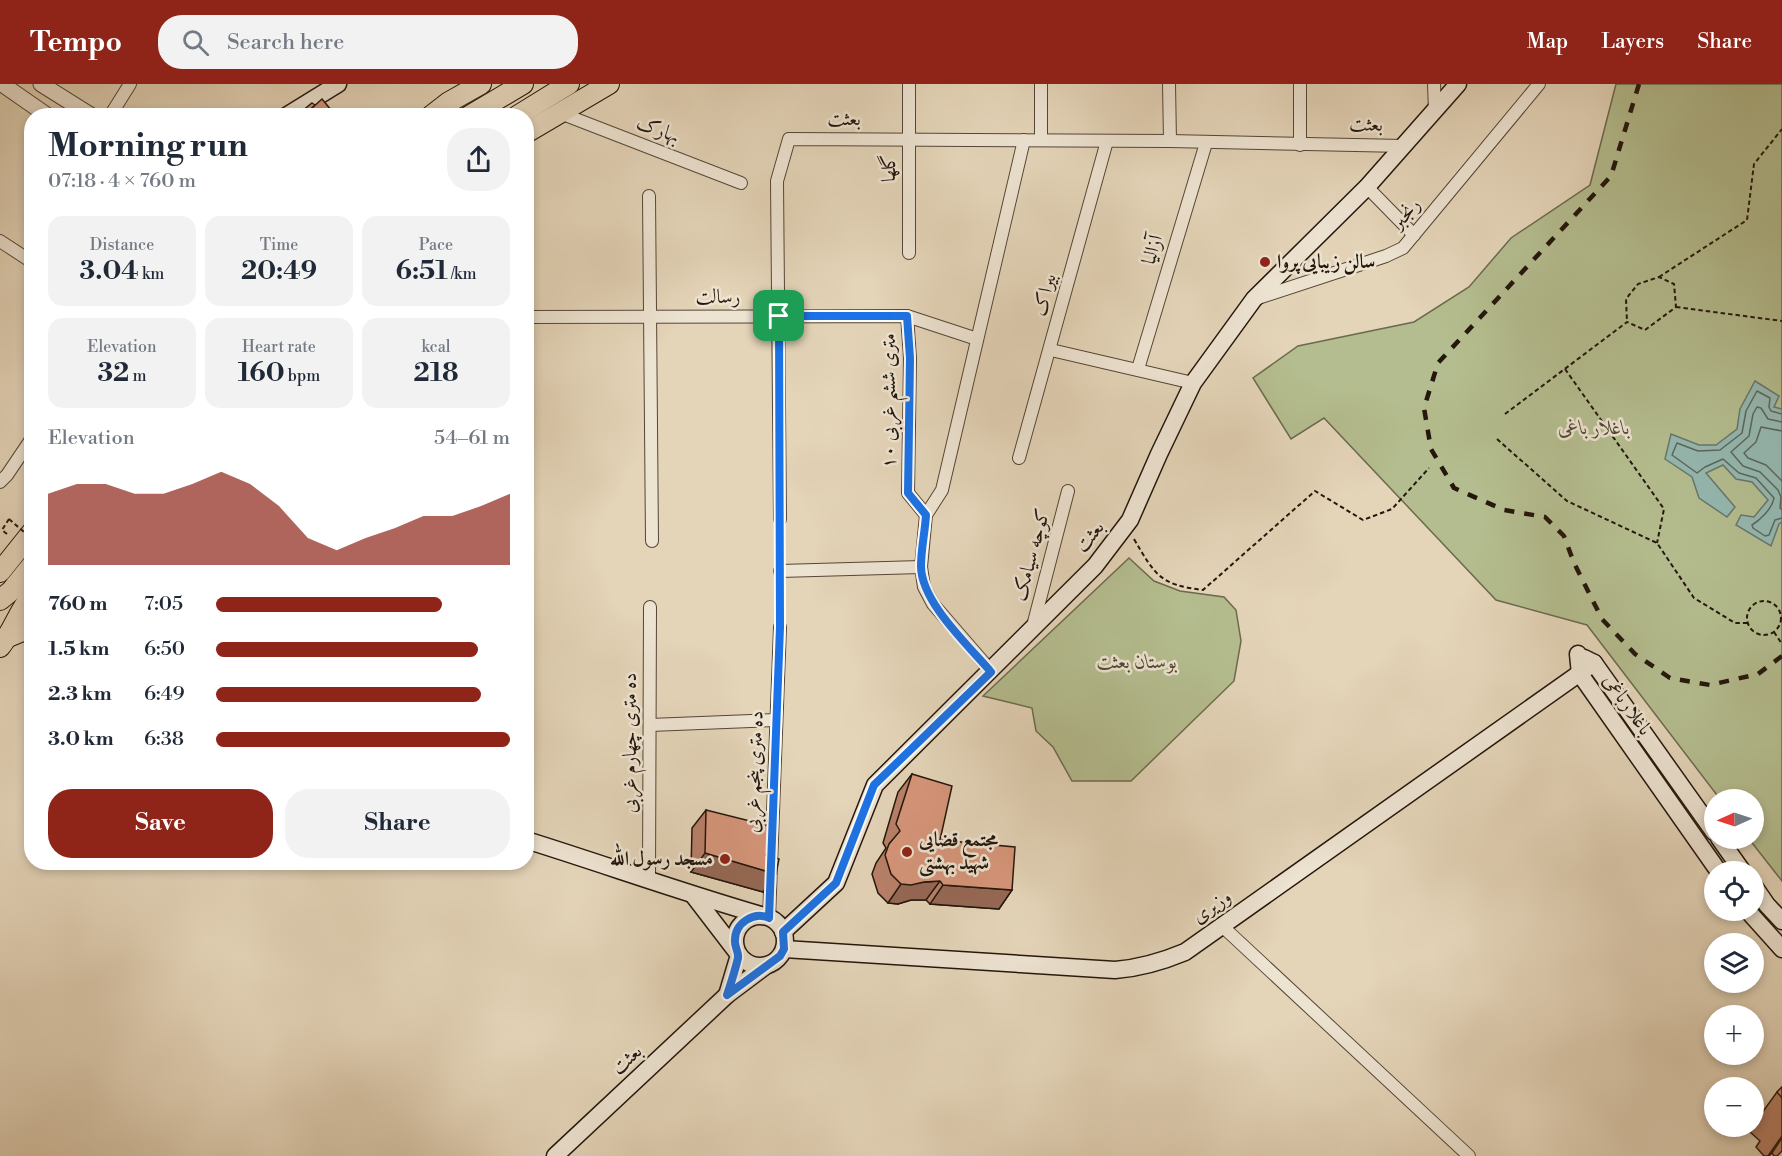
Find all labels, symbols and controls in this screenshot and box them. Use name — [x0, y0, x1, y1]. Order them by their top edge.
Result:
search box — [158, 15, 578, 69]
text: Tempo — [30, 25, 122, 60]
icon: search — [179, 26, 212, 59]
text: Search here — [227, 29, 344, 56]
text: Map — [1527, 29, 1568, 55]
text: Layers — [1601, 29, 1664, 55]
text: Share — [1697, 29, 1752, 55]
street label: بعثت — [827, 107, 861, 132]
street label: بهارک — [633, 110, 683, 150]
street label: بعثت — [1349, 112, 1383, 138]
text: Morning run — [48, 126, 248, 167]
button: share — [447, 128, 510, 191]
street label: گلها — [876, 154, 902, 182]
text: 07:18 · 4 × 760 m — [48, 169, 196, 194]
street label: رنجبر — [1384, 193, 1426, 236]
street label: آزالیا — [1136, 229, 1170, 268]
text: Distance — [90, 235, 154, 255]
text: Time — [260, 235, 298, 255]
text: Pace — [419, 235, 453, 255]
place label: سالن زيبايى پروا — [1277, 250, 1375, 275]
text: 3.04 — [80, 255, 139, 287]
text: 20:49 — [241, 255, 317, 287]
text: 6:51 — [396, 255, 448, 287]
marker: سالن زيبايى پروا — [1258, 255, 1272, 269]
text: km — [139, 264, 164, 284]
text: /km — [448, 264, 476, 284]
street label: بیراک — [1027, 271, 1063, 319]
street label: رسالت — [695, 285, 741, 310]
pin — [753, 290, 804, 341]
icon: arrive — [762, 299, 795, 332]
street label: ۱۰ متری ششم غربی — [877, 333, 908, 469]
text: Elevation — [87, 337, 157, 357]
text: Heart rate — [242, 337, 316, 357]
text: kcal — [421, 337, 451, 357]
text: 32 — [97, 357, 129, 389]
text: 160 — [238, 357, 285, 389]
text: 218 — [413, 357, 459, 389]
text: m — [129, 366, 147, 386]
text: bpm — [285, 366, 320, 386]
park label: باغلار باغی — [1558, 416, 1630, 441]
text: Elevation — [48, 426, 135, 451]
text: 54–61 m — [434, 426, 510, 451]
street label: کوچه سیامک — [1008, 506, 1056, 604]
street label: بعثت — [1070, 516, 1110, 558]
text: 760 m — [48, 592, 107, 617]
text: 7:05 — [144, 592, 183, 617]
text: 1.5 km — [48, 637, 109, 662]
text: 6:50 — [144, 637, 185, 662]
park label: بوستان بعثت — [1097, 650, 1178, 675]
street label: باغلارباغی — [1597, 669, 1657, 741]
street label: ده متری چهارم غربی — [618, 673, 647, 813]
text: 2.3 km — [48, 682, 112, 707]
text: 6:49 — [144, 682, 185, 707]
street label: ده متری پنجم غربی — [740, 710, 775, 834]
text: 3.0 km — [48, 727, 114, 752]
text: 6:38 — [144, 727, 184, 752]
button: Save — [48, 789, 273, 858]
button: Share — [285, 789, 510, 858]
north arrow — [1704, 789, 1764, 849]
map controls — [1704, 789, 1764, 1137]
place label: مجتمع قضایی شهید بهشتی — [918, 828, 999, 877]
place label: مسجد رسول الله — [610, 842, 713, 872]
marker: مجتمع قضایی شهید بهشتی — [900, 845, 914, 859]
marker: مسجد رسول الله — [718, 852, 732, 866]
button: locate — [1704, 861, 1764, 921]
street label: وزیری — [1187, 885, 1237, 929]
button: layers — [1704, 933, 1764, 993]
button: + — [1704, 1005, 1764, 1065]
street label: بعثت — [606, 1039, 648, 1081]
button: − — [1704, 1077, 1764, 1137]

